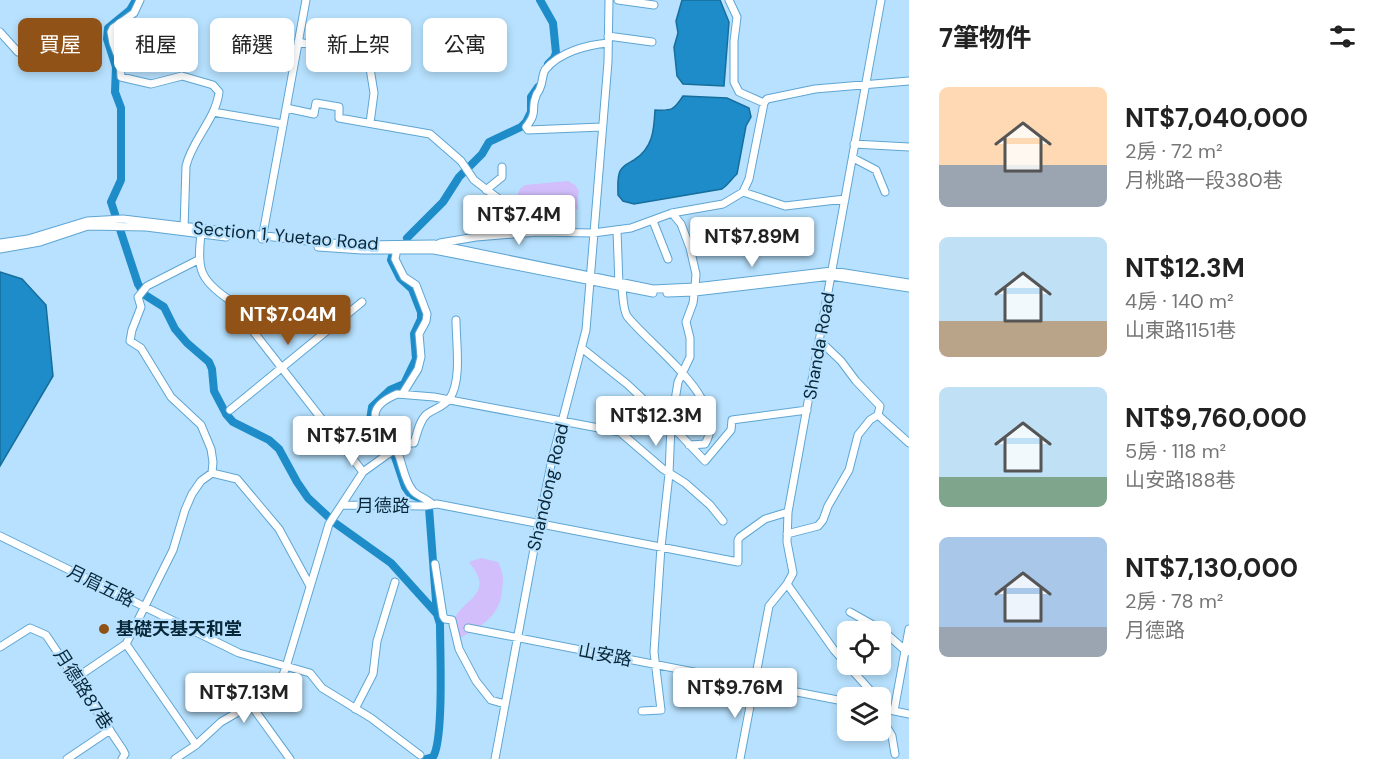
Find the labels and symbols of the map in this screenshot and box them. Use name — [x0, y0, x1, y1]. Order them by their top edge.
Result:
pin: NT$7.4M — [464, 195, 574, 246]
street label: Section 1, Yuetao Road — [192, 216, 380, 256]
pin: NT$7.89M — [690, 217, 814, 268]
street label: Shanda Road — [798, 290, 840, 402]
pin: NT$7.04M — [226, 295, 350, 346]
pin: NT$12.3M — [594, 396, 718, 447]
pin: NT$7.51M — [290, 416, 414, 467]
street label: Shandong Road — [522, 421, 574, 553]
street label: 月德路 — [356, 494, 410, 518]
street label: 月眉五路 — [63, 559, 139, 613]
place label: 基礎天基天和堂 — [116, 617, 242, 641]
marker: 基礎天基天和堂 — [97, 622, 111, 636]
street label: 山安路 — [576, 638, 634, 672]
street label: 月德路87巷 — [48, 644, 118, 734]
pin: NT$9.76M — [673, 668, 797, 719]
pin: NT$7.13M — [182, 673, 306, 724]

